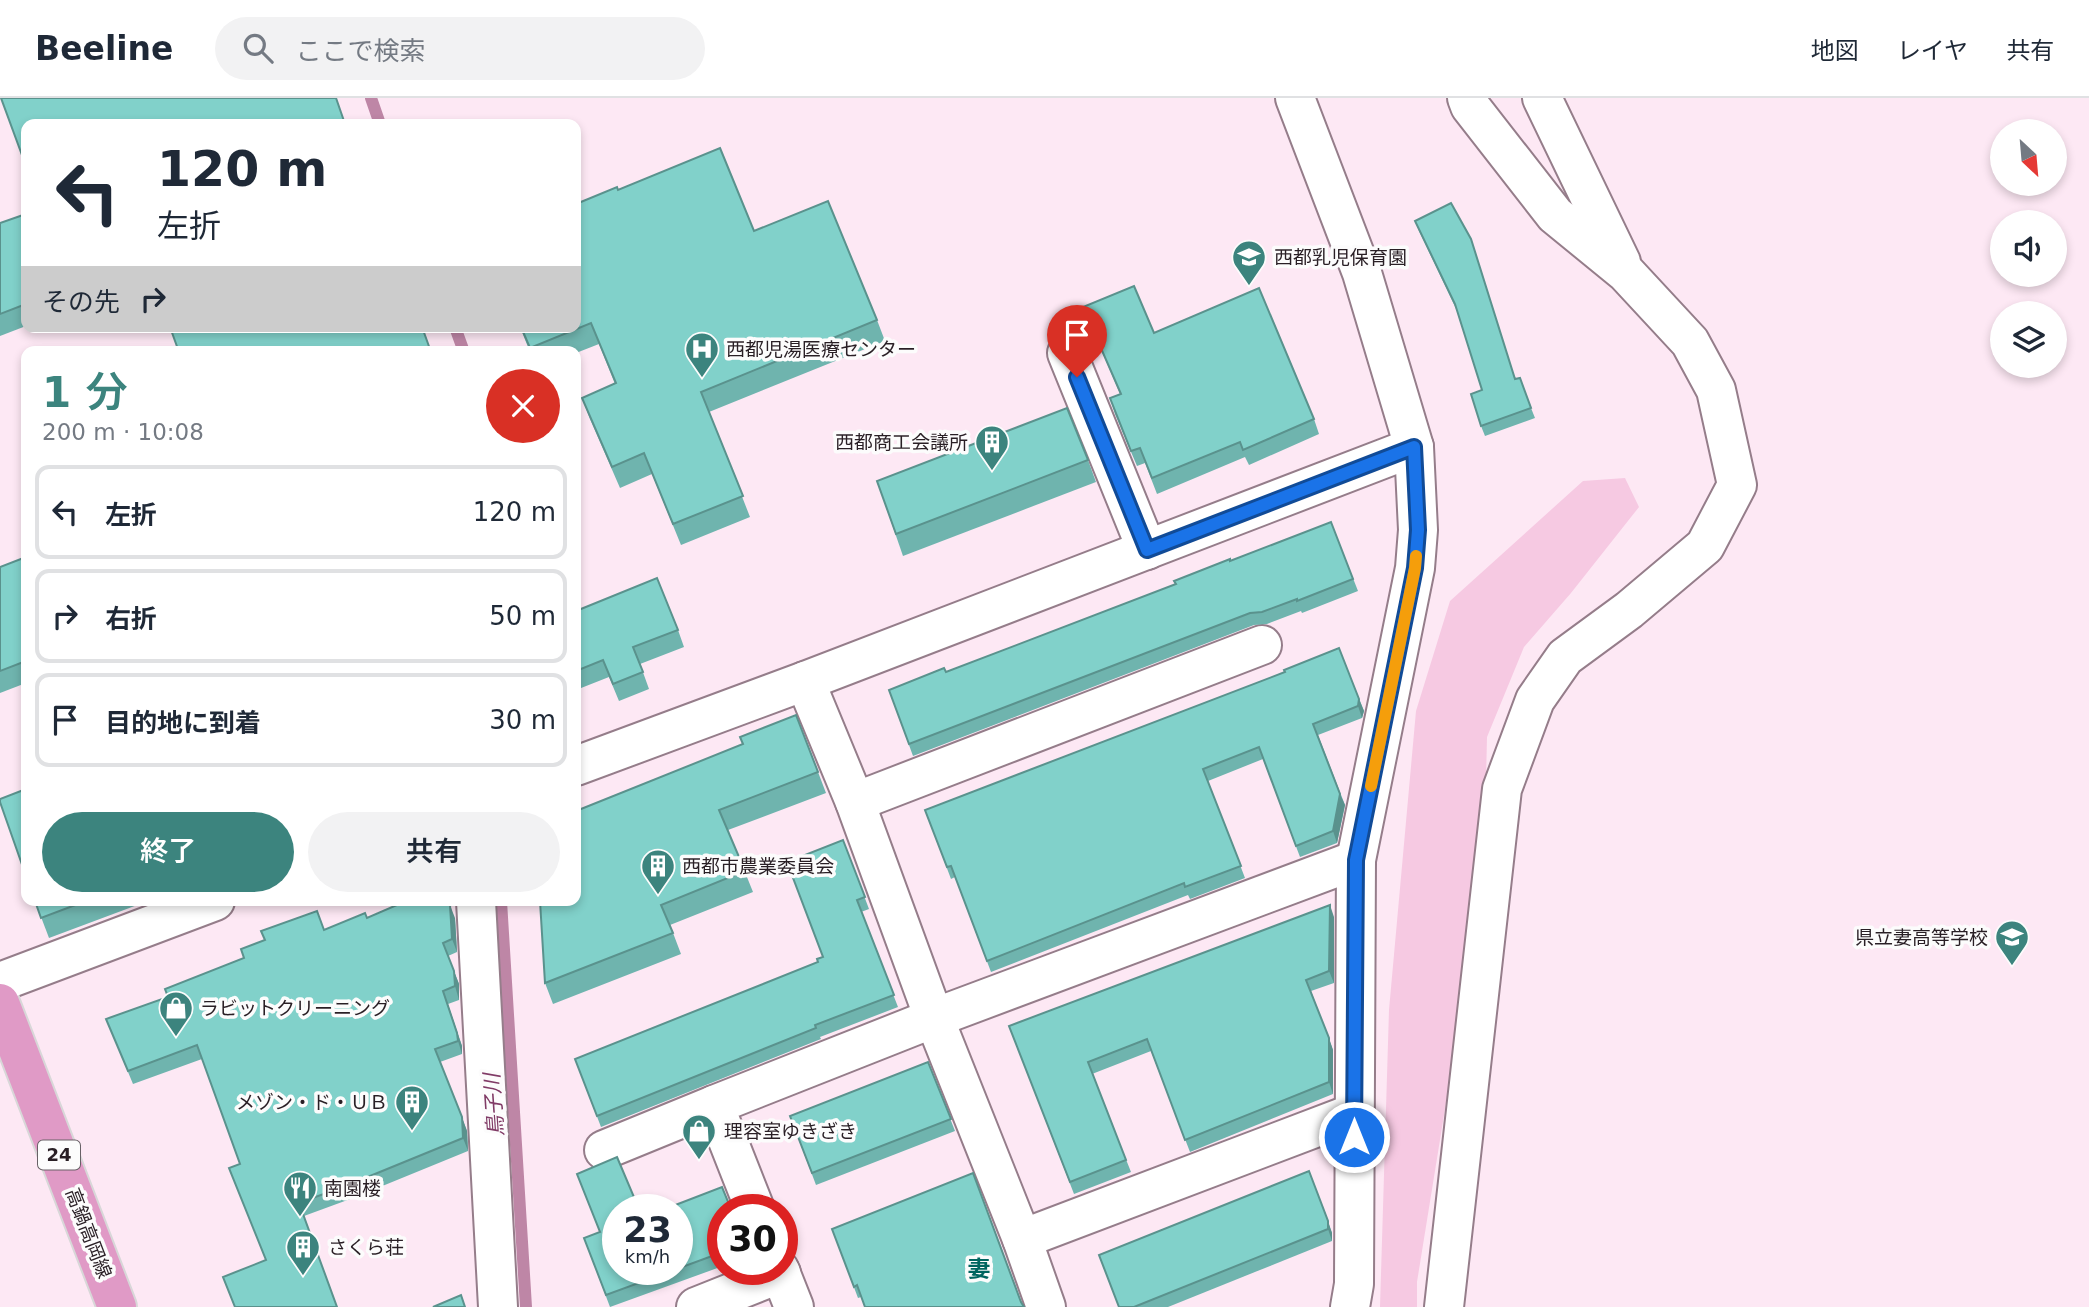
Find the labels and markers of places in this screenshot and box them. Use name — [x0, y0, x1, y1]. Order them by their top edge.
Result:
school or university icon: 西都乳児保育園 — [1230, 238, 1268, 287]
place label: 西都乳児保育園 — [1274, 246, 1407, 268]
pin — [1047, 305, 1107, 377]
hospital icon: 西都児湯医療センター — [683, 330, 721, 379]
place label: 西都児湯医療センター — [726, 338, 916, 360]
building icon: 西都商工会議所 — [973, 423, 1011, 472]
place label: 西都商工会議所 — [835, 431, 968, 453]
building icon: 西都市農業委員会 — [639, 847, 677, 896]
place label: 西都市農業委員会 — [682, 855, 834, 877]
school or university icon: 県立妻高等学校 — [1993, 918, 2031, 967]
place label: 県立妻高等学校 — [1855, 926, 1988, 948]
shop icon: ラビットクリーニング — [157, 989, 195, 1038]
place label: ラビットクリーニング — [200, 997, 390, 1019]
building icon: メゾン・ド・ＵＢ — [393, 1083, 431, 1132]
place label: メゾン・ド・ＵＢ — [236, 1091, 388, 1113]
shop icon: 理容室ゆきざき — [680, 1112, 718, 1161]
place label: 理容室ゆきざき — [724, 1120, 857, 1142]
restaurant icon: 南園楼 — [281, 1169, 319, 1218]
place label: 南園楼 — [324, 1177, 381, 1199]
building icon: さくら荘 — [284, 1228, 322, 1277]
place label: さくら荘 — [328, 1236, 404, 1258]

